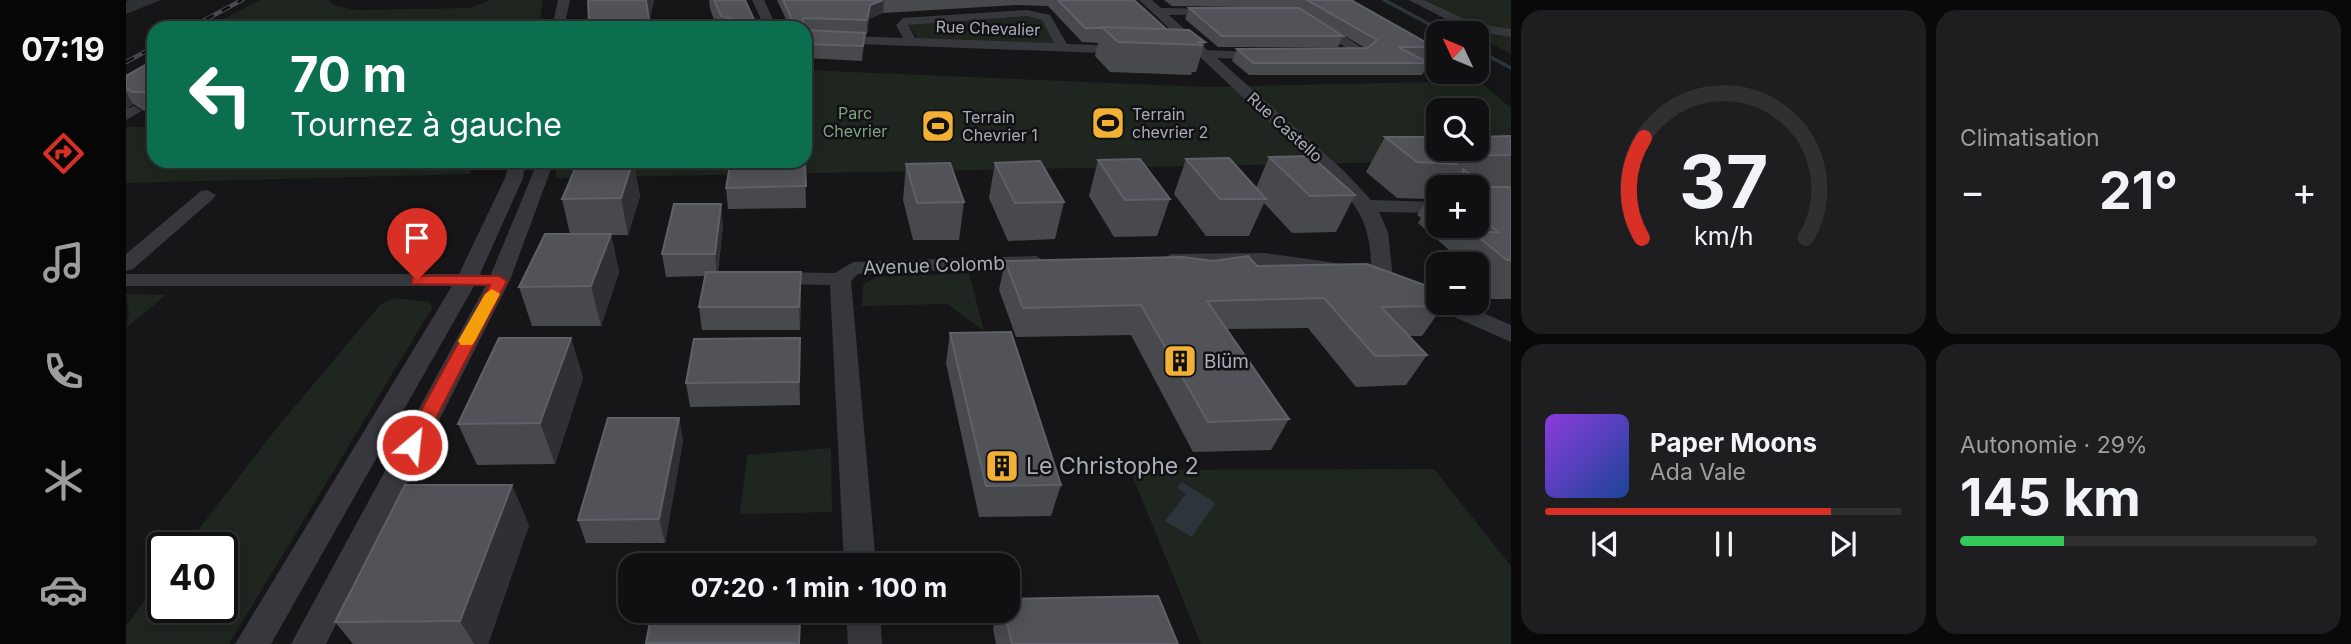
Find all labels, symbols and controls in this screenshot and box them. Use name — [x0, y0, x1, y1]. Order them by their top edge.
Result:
street label: Rue Chevalier — [935, 16, 1041, 40]
north arrow — [1426, 21, 1489, 84]
map controls — [1426, 21, 1489, 315]
text: 07:19 — [21, 30, 105, 69]
text: 70 m — [290, 45, 407, 104]
icon: left — [175, 49, 266, 140]
street label: Rue Castello — [1243, 88, 1327, 166]
button: search — [1426, 98, 1489, 161]
park label: Parc Chevrier — [823, 103, 887, 141]
sports icon: Terrain chevrier 2 — [1089, 104, 1127, 142]
place label: Terrain chevrier 2 — [1132, 104, 1208, 142]
text: Tournez à gauche — [290, 105, 562, 144]
sports icon: Terrain Chevrier 1 — [919, 107, 957, 145]
place label: Terrain Chevrier 1 — [962, 107, 1038, 145]
text: Climatisation — [1960, 124, 2100, 152]
icon: directions — [39, 129, 88, 178]
text: 37 — [1679, 137, 1768, 226]
text: 21° — [2099, 159, 2178, 222]
text: − — [1960, 168, 1985, 214]
text: + — [2292, 168, 2317, 214]
button: + — [1426, 175, 1489, 238]
pin — [387, 208, 447, 280]
icon: arrive — [398, 219, 436, 257]
text: km/h — [1694, 221, 1753, 251]
icon: music — [39, 238, 88, 287]
street label: Avenue Colomb — [863, 252, 1005, 279]
button: − — [1426, 252, 1489, 315]
building icon: Blüm — [1161, 342, 1199, 380]
icon: phone — [39, 347, 88, 396]
place label: Blüm — [1204, 350, 1249, 373]
position arrow — [375, 408, 449, 482]
text: Paper Moons — [1650, 427, 1817, 458]
text: Autonomie · 29% — [1960, 431, 2148, 459]
building icon: Le Christophe 2 — [983, 447, 1021, 485]
place label: Le Christophe 2 — [1026, 452, 1199, 480]
icon: climate — [39, 456, 88, 505]
text: Ada Vale — [1650, 458, 1746, 486]
text: 145 km — [1960, 466, 2141, 529]
icon: previous — [1586, 525, 1624, 563]
icon: pause — [1705, 525, 1743, 563]
icon: next — [1824, 525, 1862, 563]
speed limit sign: 40 — [147, 532, 238, 623]
icon: car — [39, 565, 88, 614]
text: 07:20 · 1 min · 100 m — [691, 572, 947, 603]

